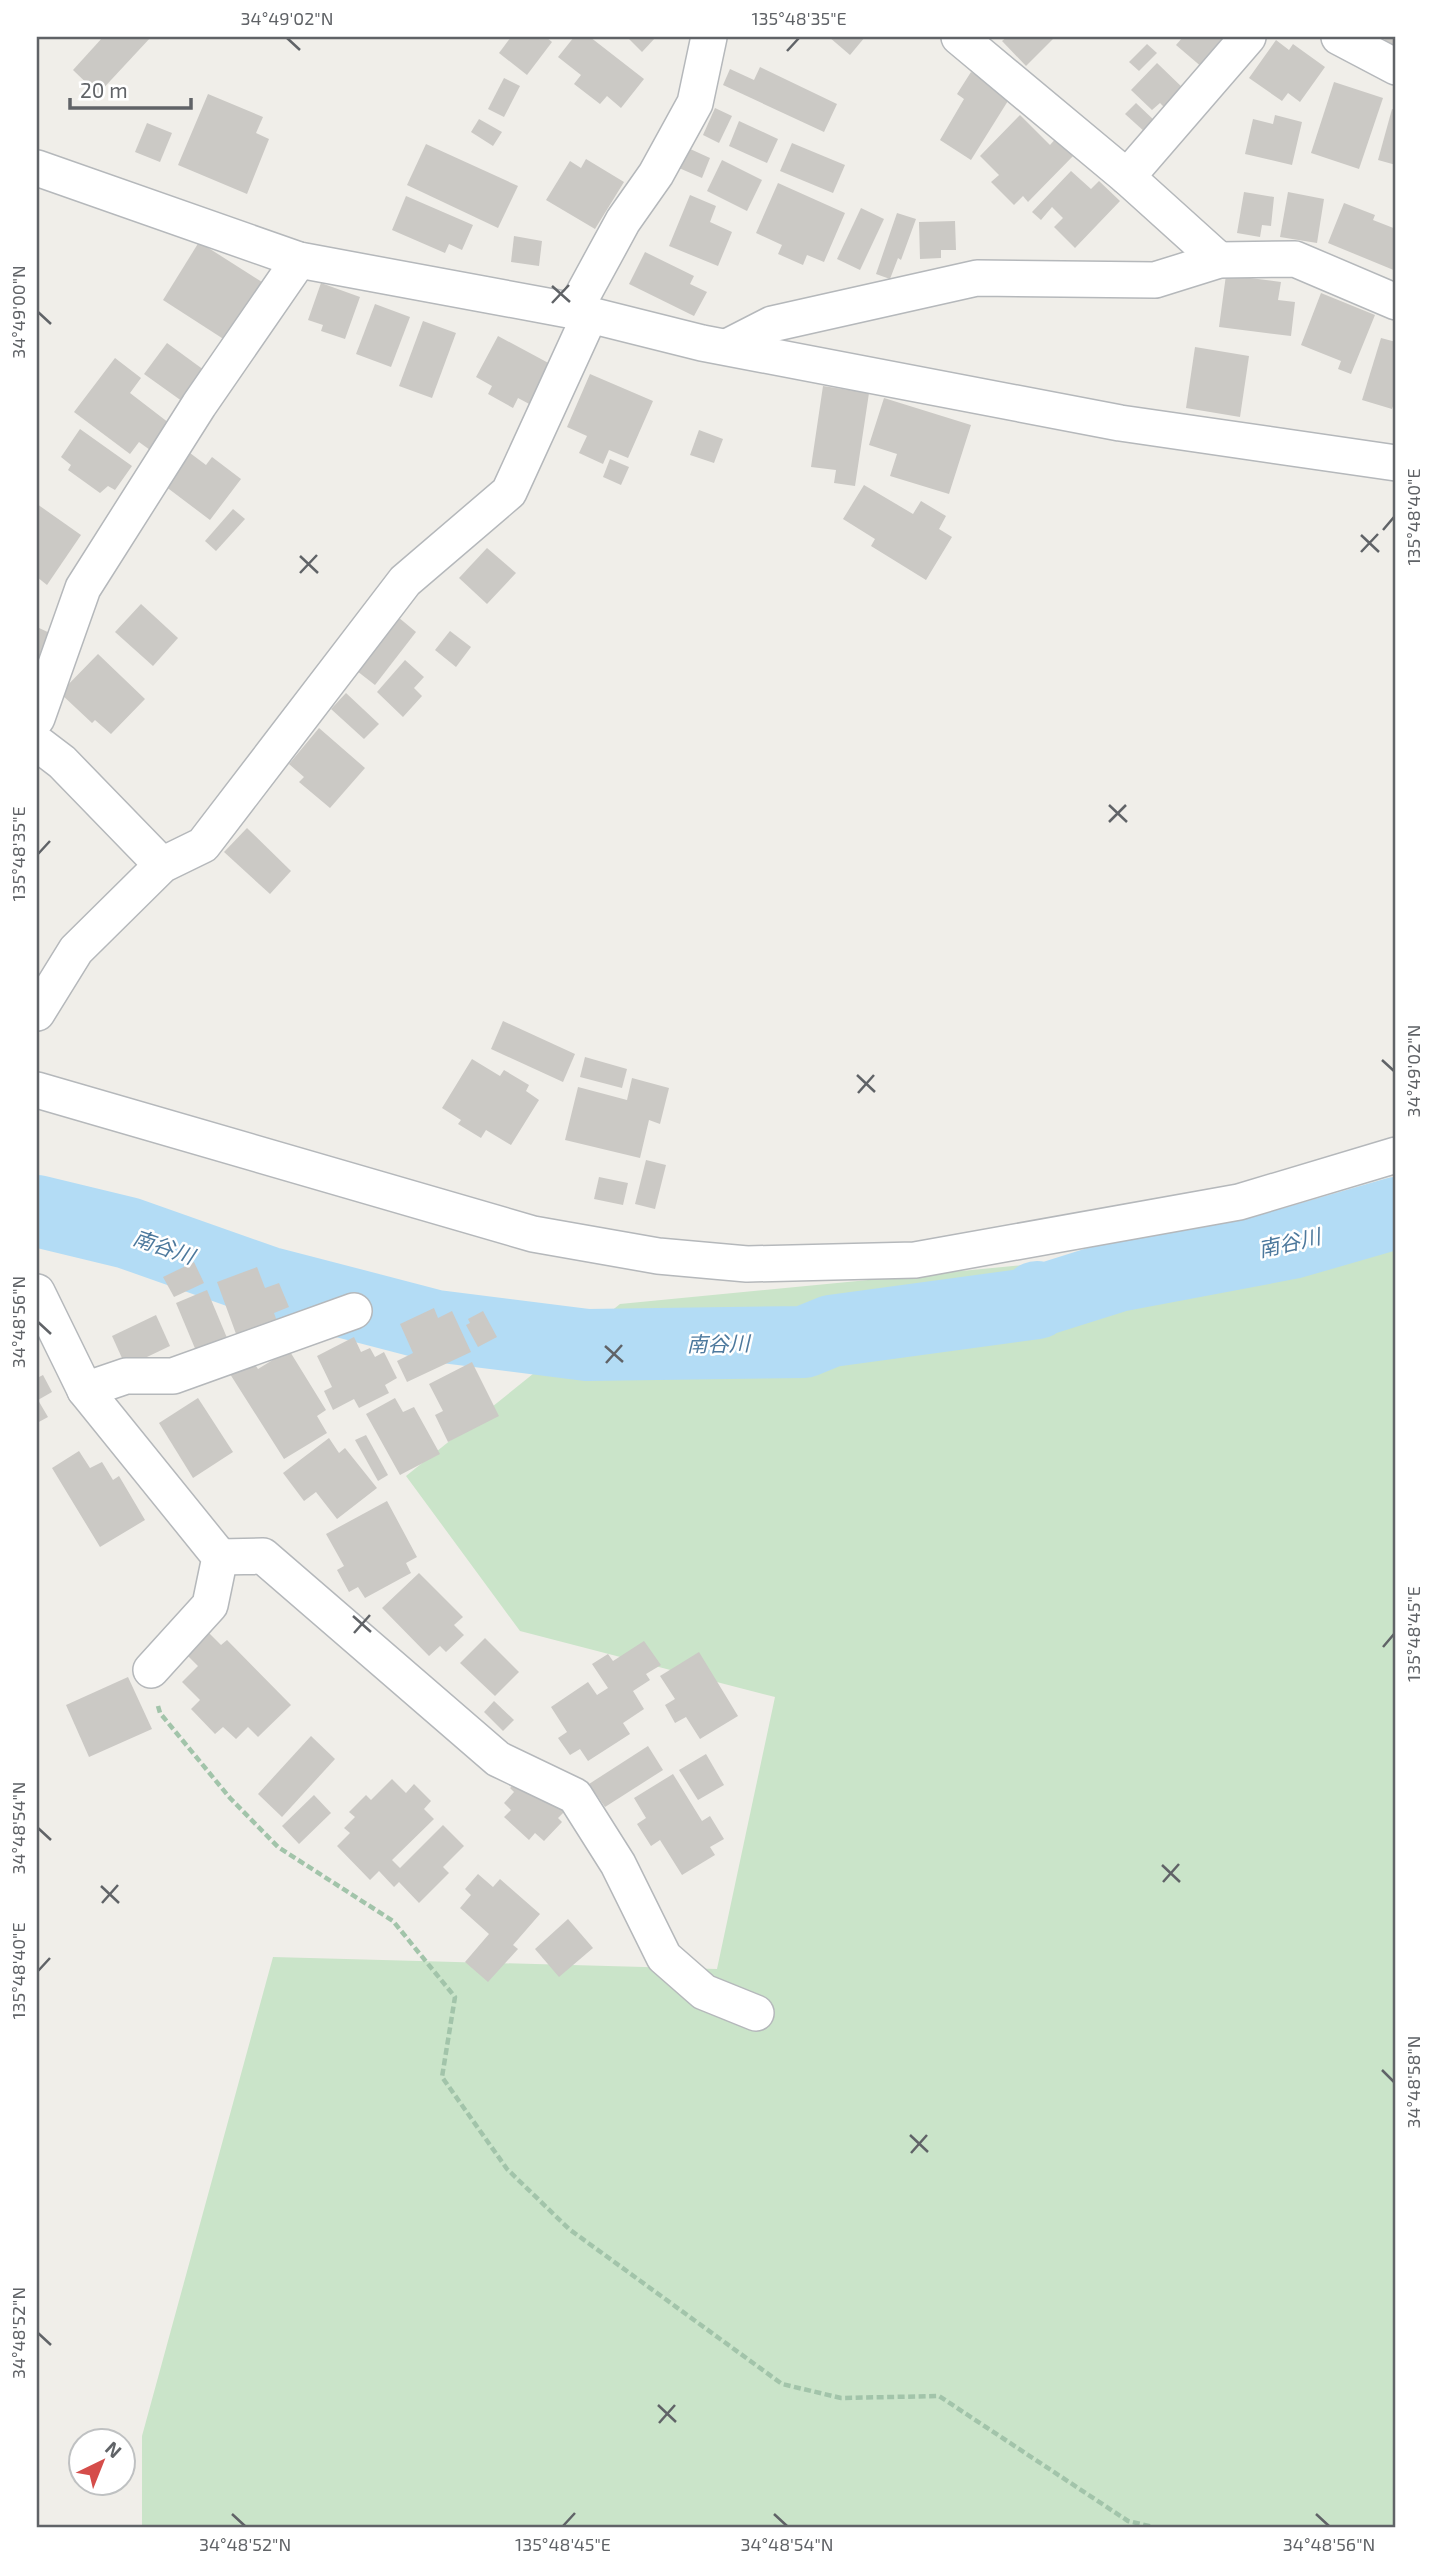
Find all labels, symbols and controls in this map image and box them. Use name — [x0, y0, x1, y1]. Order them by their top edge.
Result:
text: 34°49'02"N — [241, 7, 333, 29]
text: 135°48'35"E — [751, 7, 847, 29]
scale bar — [70, 66, 191, 110]
text: 20 m — [80, 77, 128, 102]
text: 34°49'00"N — [7, 265, 29, 359]
text: 135°48'40"E — [1402, 468, 1424, 566]
text: 135°48'35"E — [7, 806, 29, 902]
text: 34°49'02"N — [1402, 1025, 1424, 1117]
water label: 南谷川 — [1255, 1222, 1324, 1261]
water label: 南谷川 — [130, 1224, 200, 1269]
text: 34°48'56"N — [7, 1276, 29, 1368]
water label: 南谷川 — [686, 1330, 752, 1356]
text: 135°48'45"E — [1402, 1586, 1424, 1682]
text: 34°48'54"N — [7, 1781, 29, 1875]
text: 135°48'40"E — [7, 1922, 29, 2020]
text: 34°48'58"N — [1402, 2036, 1424, 2129]
text: 34°48'52"N — [7, 2287, 29, 2379]
north arrow — [66, 2428, 136, 2498]
text: N — [101, 2436, 127, 2462]
text: 34°48'52"N — [199, 2533, 291, 2555]
text: 135°48'45"E — [515, 2533, 611, 2555]
text: 34°48'54"N — [740, 2533, 834, 2555]
text: 34°48'56"N — [1283, 2533, 1375, 2555]

